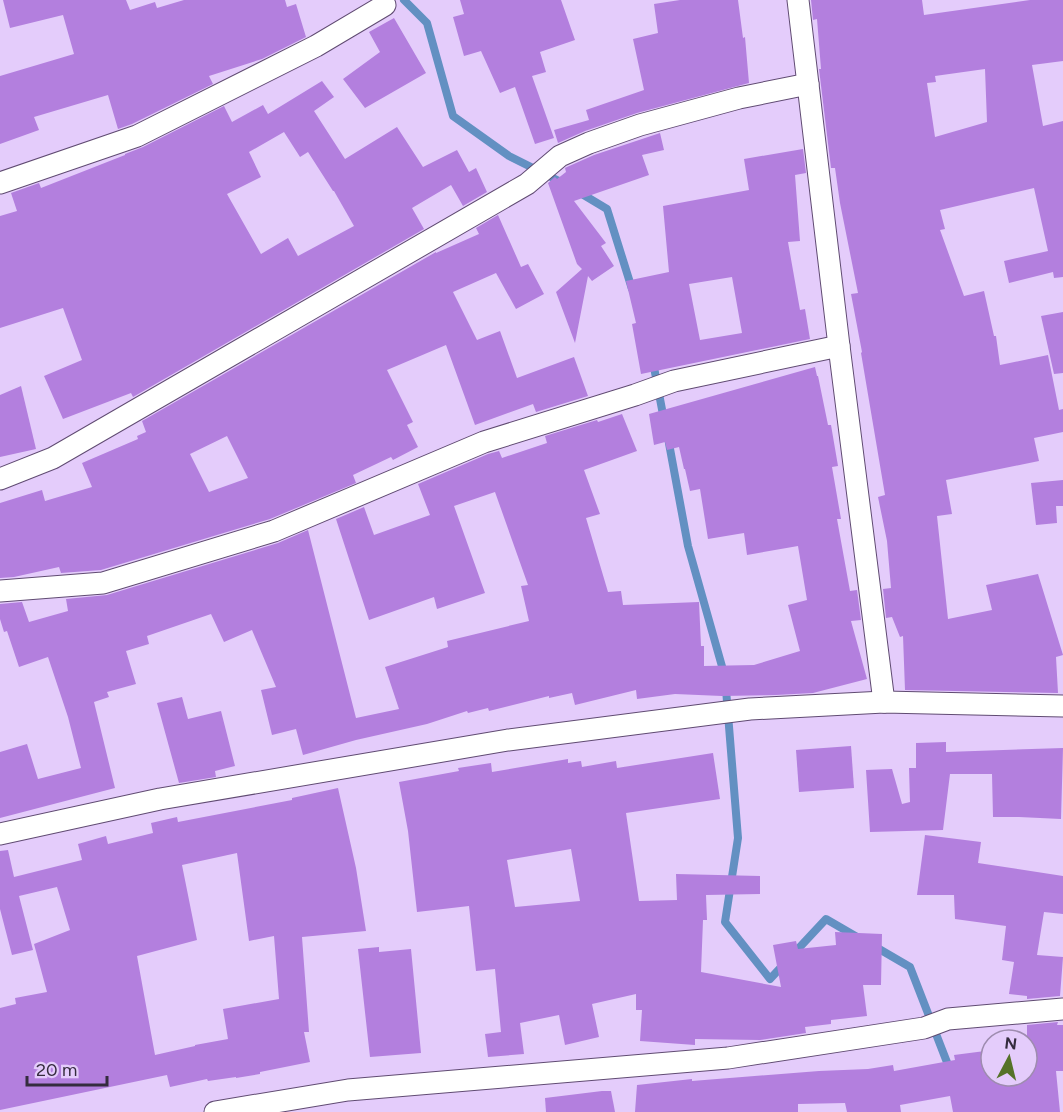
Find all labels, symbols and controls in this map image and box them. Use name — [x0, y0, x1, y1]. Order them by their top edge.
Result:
north arrow — [979, 1028, 1039, 1088]
text: N — [1003, 1033, 1018, 1054]
scale bar — [27, 1049, 106, 1087]
text: 20 m — [36, 1059, 77, 1081]

